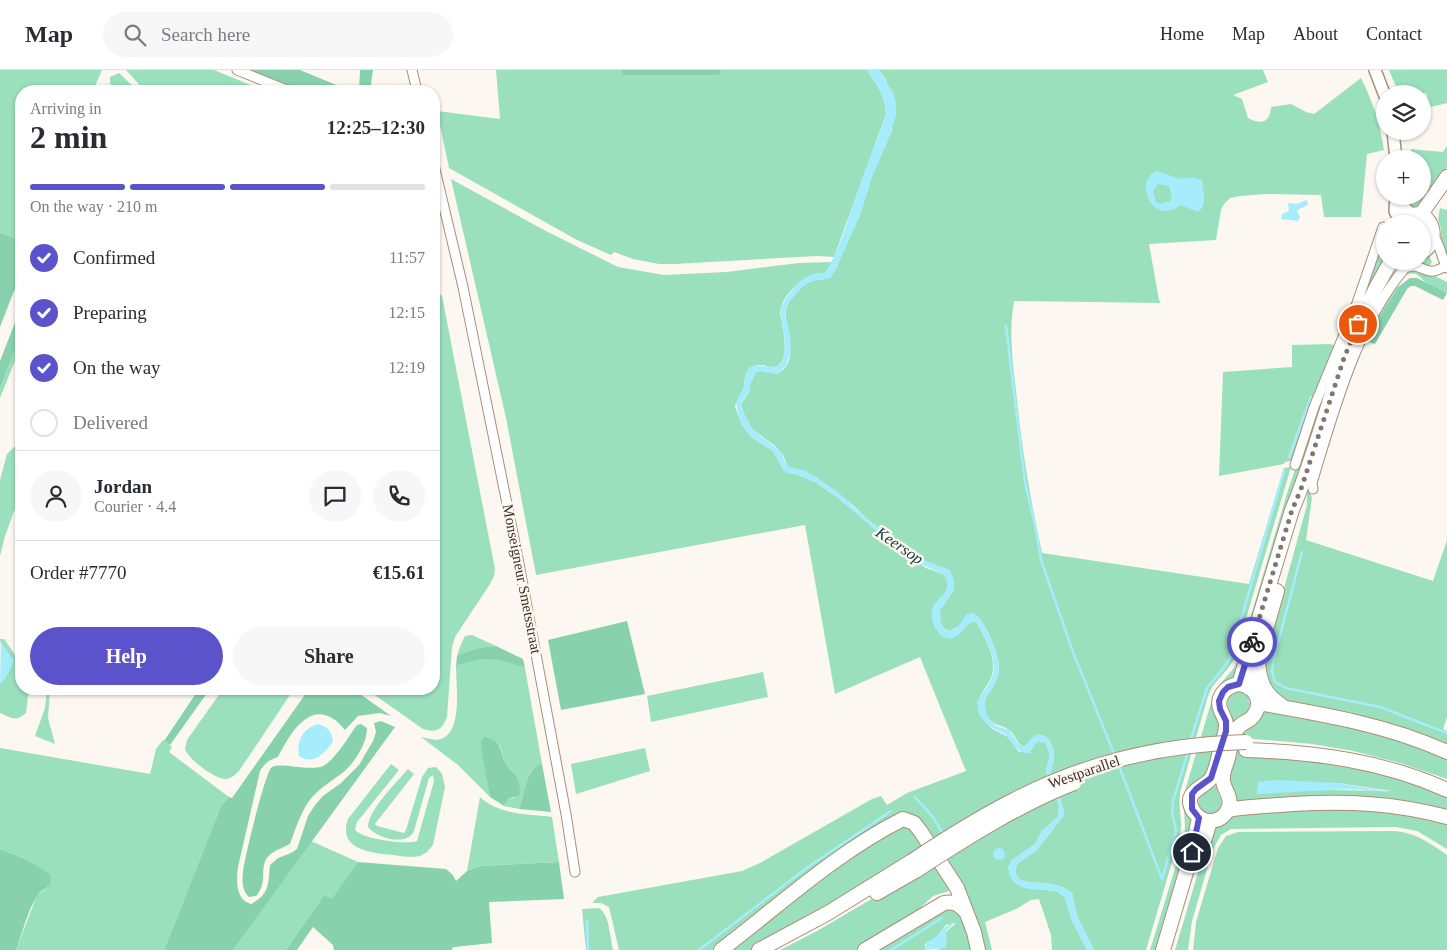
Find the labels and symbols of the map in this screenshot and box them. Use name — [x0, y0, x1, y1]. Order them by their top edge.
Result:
pin — [1337, 303, 1379, 345]
street label: Monseigneur Smetsstraat — [500, 503, 545, 656]
water label: Keersop — [871, 523, 927, 568]
courier — [1227, 617, 1277, 667]
street label: Westparallel — [1046, 752, 1122, 792]
pin — [1171, 831, 1213, 873]

